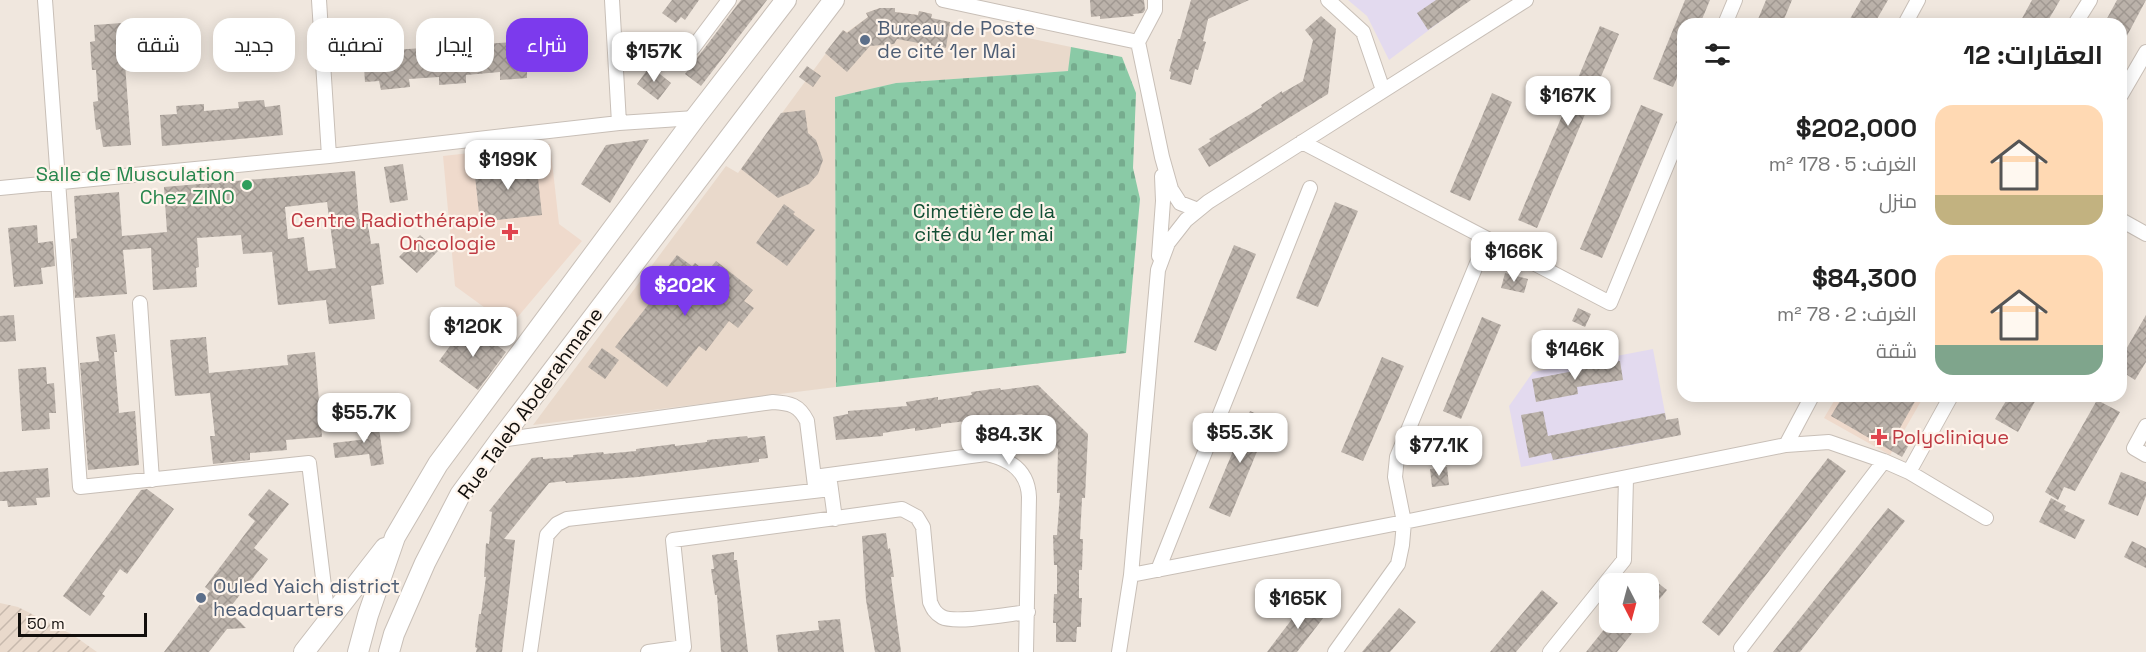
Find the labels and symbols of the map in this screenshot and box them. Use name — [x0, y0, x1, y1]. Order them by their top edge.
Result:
place label: Bureau de Poste de cité 1er Mai — [877, 15, 1035, 64]
pin: $157K — [612, 32, 696, 83]
marker: Bureau de Poste de cité 1er Mai — [858, 33, 872, 47]
pin: $167K — [1526, 76, 1610, 127]
pin: $199K — [466, 140, 550, 191]
place label: Salle de Musculation Chez ZINO — [36, 161, 235, 210]
marker: Salle de Musculation Chez ZINO — [240, 178, 254, 192]
park label: Cimetière de la cité du 1er mai — [913, 198, 1055, 247]
place label: Centre Radiothérapie Oncologie — [291, 207, 496, 256]
marker: Centre Radiothérapie Oncologie — [501, 223, 519, 241]
pin: $166K — [1472, 232, 1556, 283]
pin: $202K — [643, 266, 727, 317]
street label: Rue Taleb Abderahmane — [452, 302, 608, 504]
pin: $120K — [431, 307, 515, 358]
pin: $146K — [1533, 330, 1617, 381]
pin: $55.7K — [315, 393, 413, 444]
pin: $55.3K — [1191, 413, 1289, 464]
pin: $84.3K — [960, 415, 1058, 466]
place label: Polyclinique — [1892, 424, 2009, 450]
pin: $77.1K — [1390, 426, 1488, 477]
marker: Polyclinique — [1870, 428, 1888, 446]
place label: Ouled Yaich district headquarters — [213, 573, 400, 622]
north arrow — [1599, 573, 1659, 633]
pin: $165K — [1256, 579, 1340, 630]
marker: Ouled Yaich district headquarters — [194, 591, 208, 605]
scale bar — [18, 610, 147, 638]

